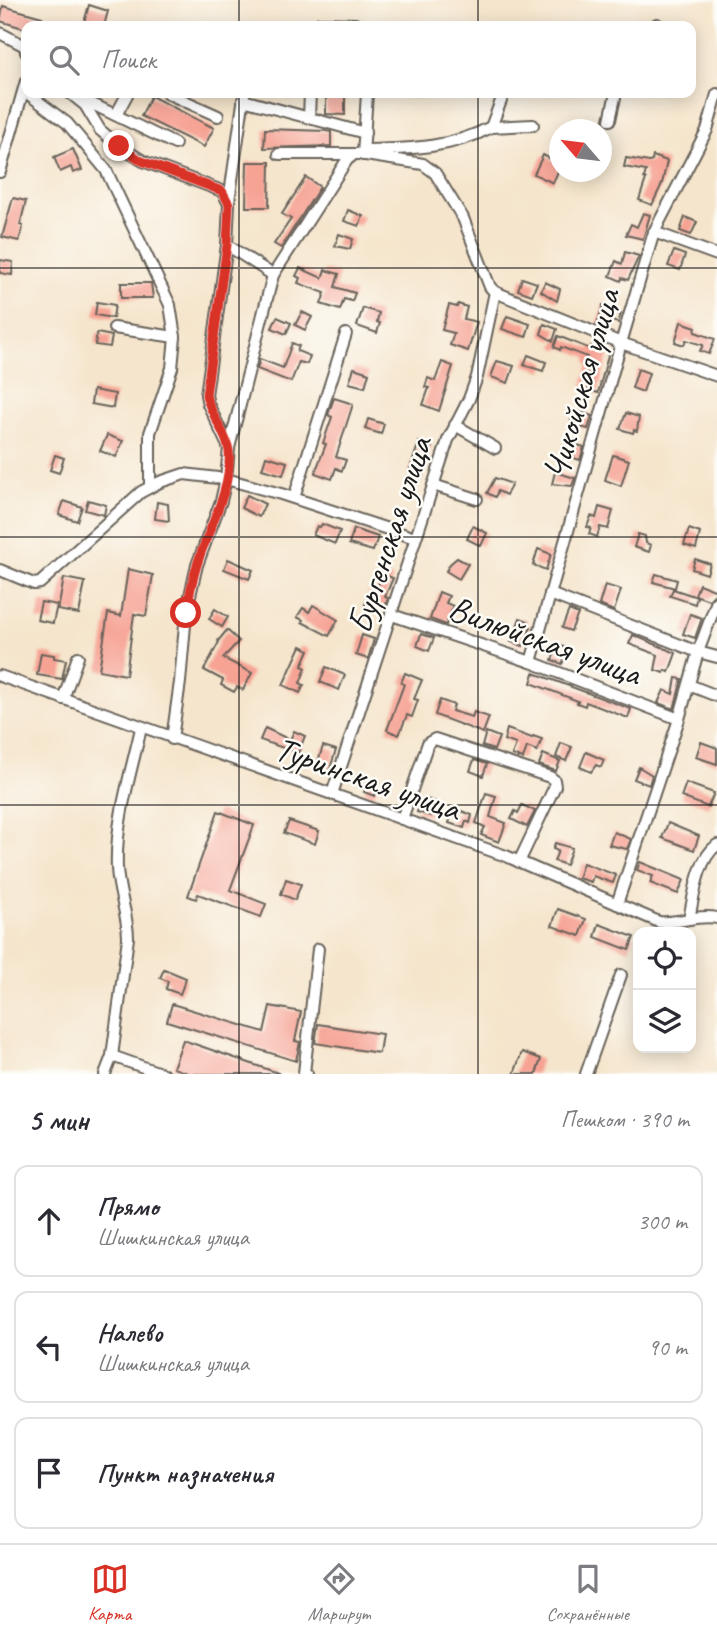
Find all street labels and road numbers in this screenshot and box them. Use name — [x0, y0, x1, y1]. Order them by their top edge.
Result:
street label: Чикойская улица — [533, 282, 631, 484]
street label: Бургенская улица — [337, 429, 443, 639]
street label: Вилюйская улица — [443, 585, 649, 697]
street label: Туринская улица — [269, 726, 469, 832]

